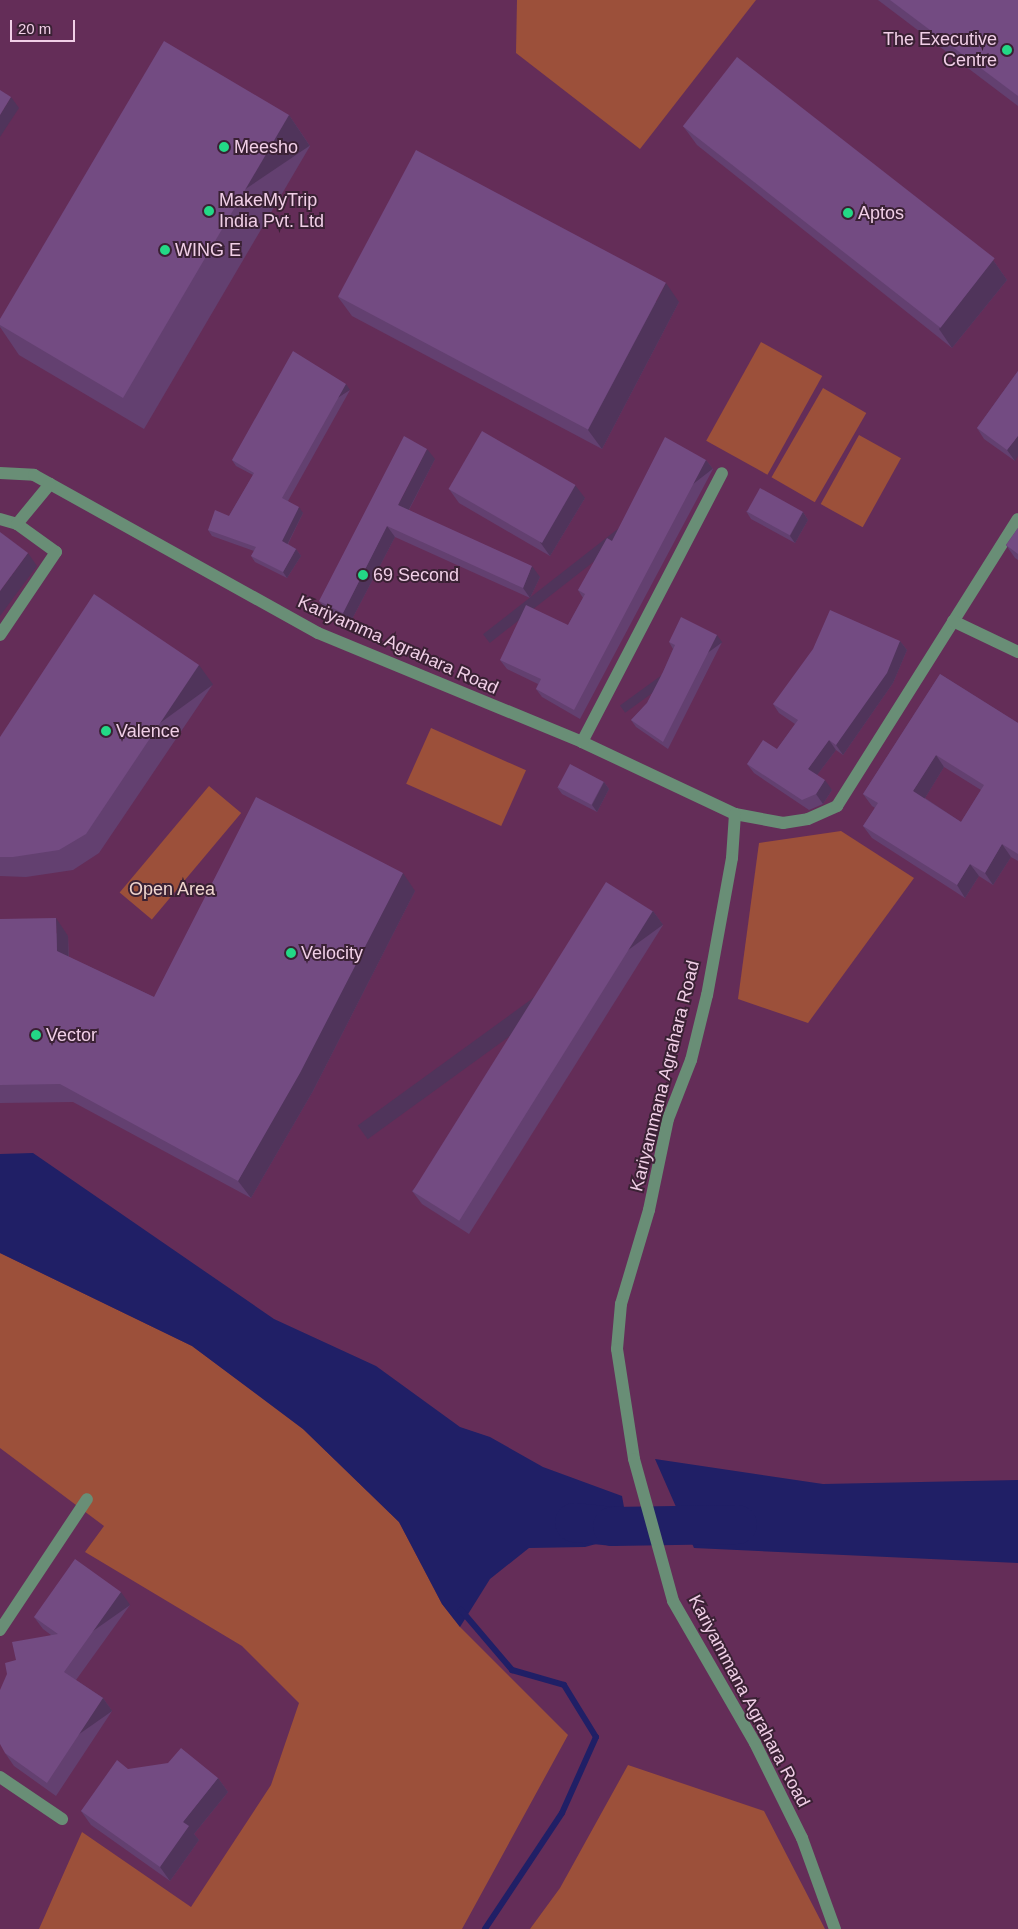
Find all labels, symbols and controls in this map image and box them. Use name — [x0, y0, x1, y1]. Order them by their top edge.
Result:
scale bar — [12, 10, 78, 42]
text: 20 m — [18, 20, 51, 37]
place label: The Executive Centre — [883, 29, 997, 72]
marker: The Executive Centre — [1001, 44, 1013, 56]
place label: Meesho — [234, 136, 298, 158]
marker: Meesho — [218, 141, 230, 153]
place label: MakeMyTrip India Pvt. Ltd — [219, 190, 324, 232]
place label: Aptos — [858, 202, 904, 224]
marker: MakeMyTrip India Pvt. Ltd — [203, 205, 215, 217]
marker: Aptos — [842, 207, 854, 219]
place label: WING E — [175, 239, 241, 261]
marker: WING E — [159, 244, 171, 256]
place label: 69 Second — [373, 564, 459, 586]
marker: 69 Second — [357, 569, 369, 581]
street label: Kariyamma Agrahara Road — [294, 591, 502, 699]
place label: Valence — [116, 720, 180, 742]
marker: Valence — [100, 725, 112, 737]
park label: Open Area — [128, 878, 216, 900]
place label: Velocity — [301, 942, 363, 964]
marker: Velocity — [285, 947, 297, 959]
street label: Kariyammana Agrahara Road — [626, 958, 704, 1194]
place label: Vector — [46, 1024, 97, 1046]
marker: Vector — [30, 1029, 42, 1041]
street label: Kariyammana Agrahara Road — [684, 1591, 814, 1811]

